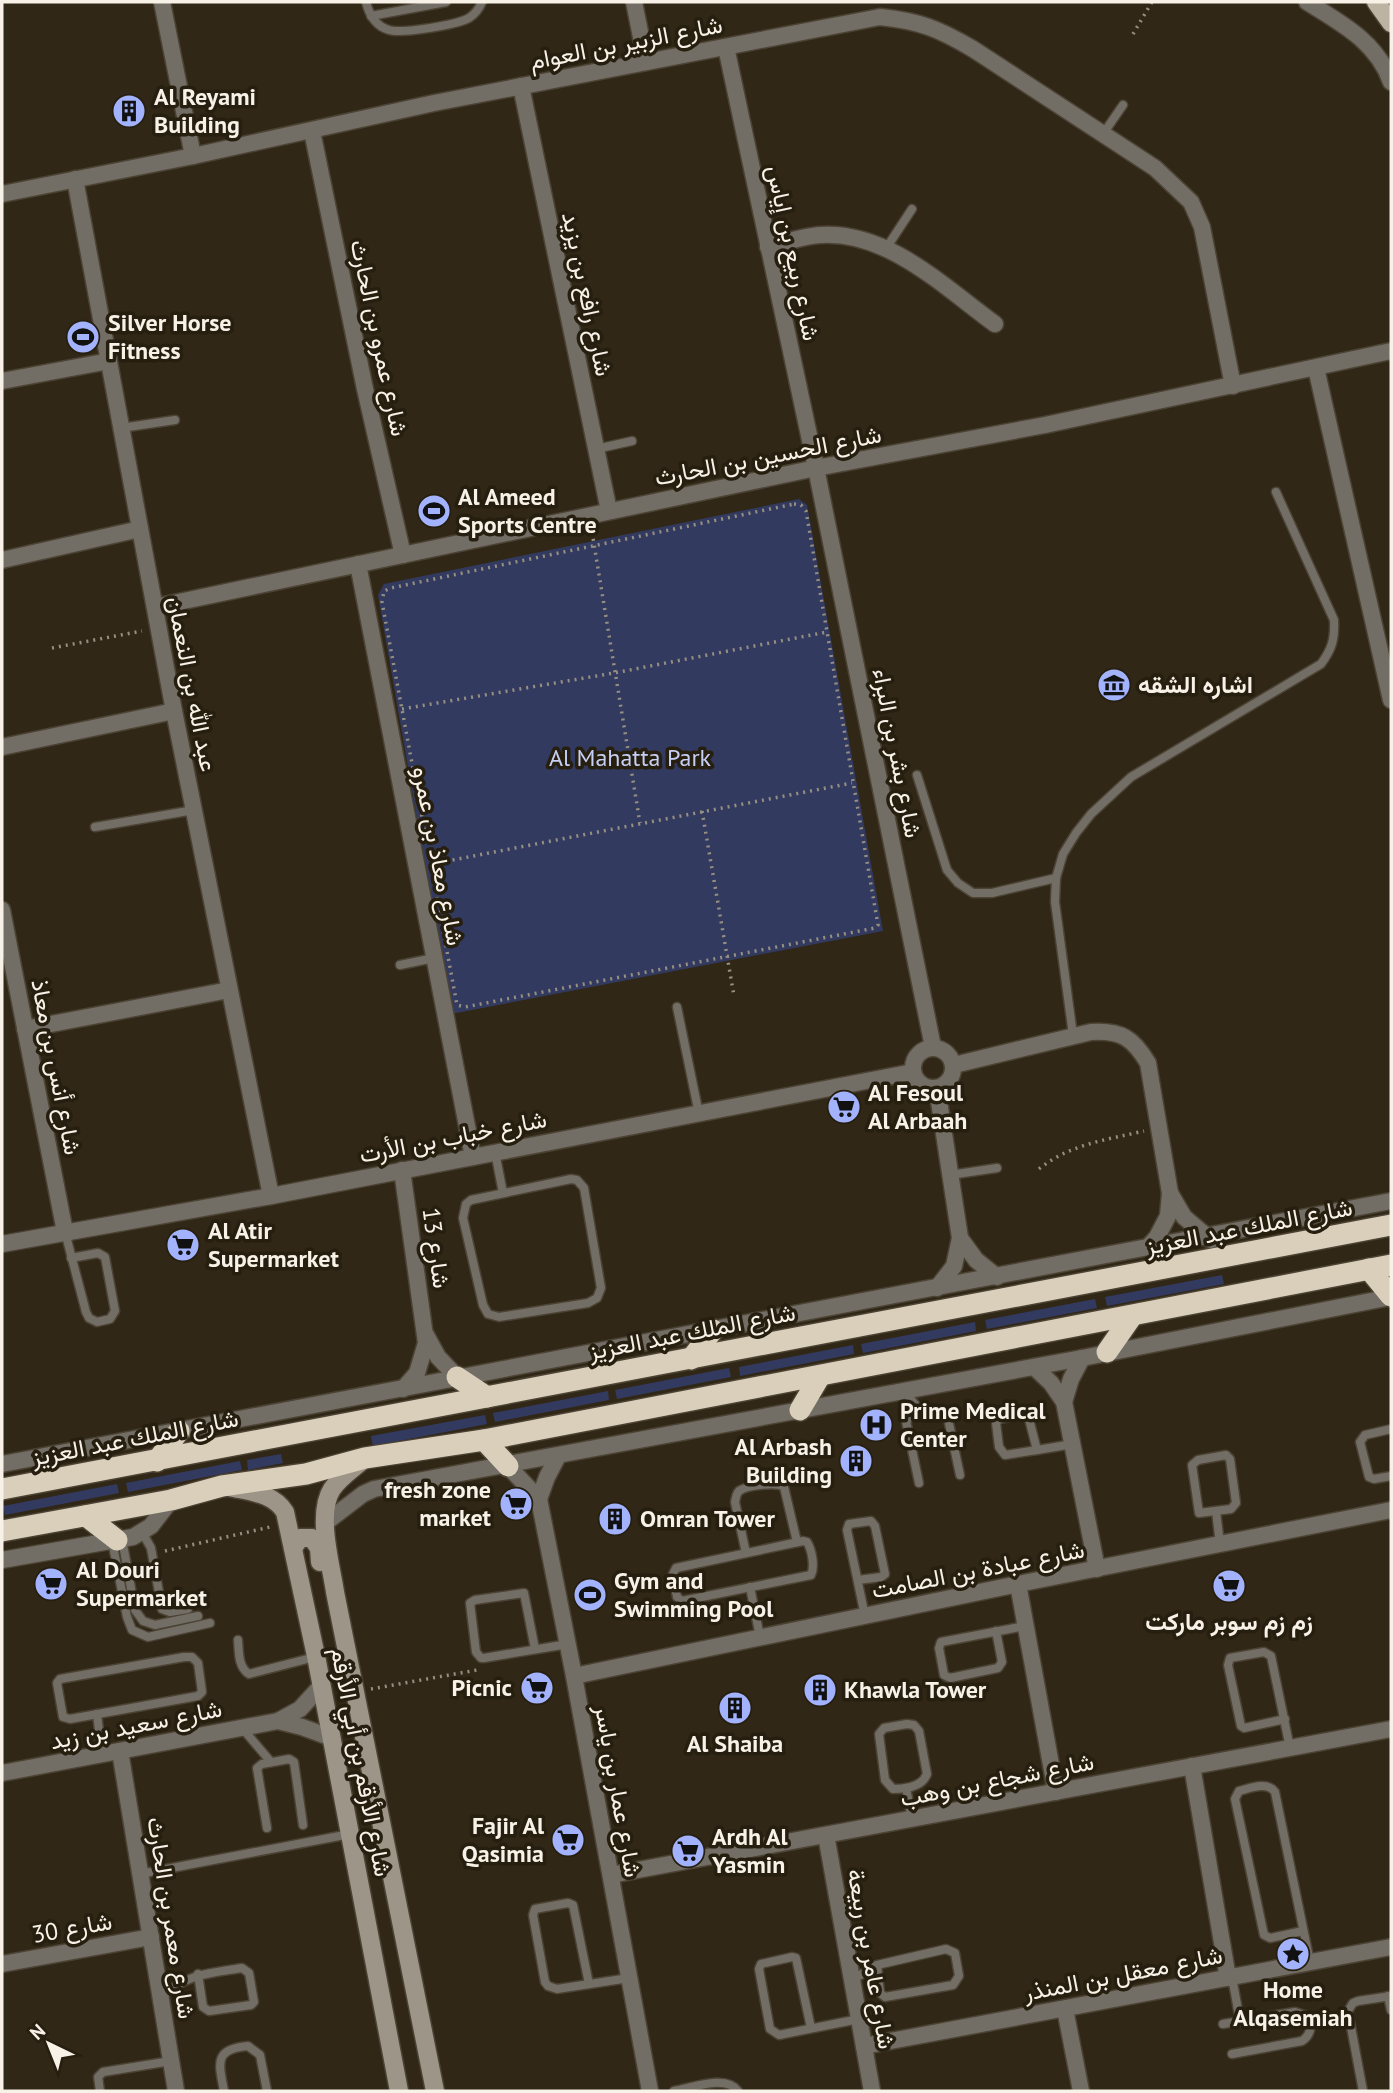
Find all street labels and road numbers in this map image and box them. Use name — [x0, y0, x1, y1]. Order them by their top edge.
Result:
street label: شارع الزبير بن العوام — [527, 9, 725, 77]
street label: شارع ربيع بن إياس — [758, 162, 827, 344]
street label: شارع رافع بن يزيد — [553, 209, 620, 379]
street label: شارع عمرو بن الحارث — [343, 237, 415, 439]
street label: شارع الحسين بن الحارث — [652, 418, 884, 494]
street label: عبد الله بن النعمان — [160, 594, 225, 774]
street label: شارع بشر بن البراء — [865, 665, 929, 841]
street label: شارع معاذ بن عمرو — [405, 764, 471, 948]
street label: شارع أنس بن معاذ — [23, 976, 89, 1158]
street label: شارع خباب بن الأرت — [357, 1103, 549, 1171]
street label: شارع الملك عبد العزيز — [1142, 1191, 1355, 1263]
street label: شارع 13 — [415, 1206, 457, 1290]
street label: شارع الملك عبد العزيز — [585, 1296, 798, 1368]
street label: شارع الملك عبد العزيز — [28, 1402, 241, 1474]
street label: شارع عبادة بن الصامت — [869, 1534, 1087, 1606]
street label: شارع الأرقم بن أبي الأرقم — [320, 1645, 399, 1880]
street label: شارع سعيد بن زيد — [47, 1693, 225, 1757]
street label: شارع عمار بن ياسر — [587, 1701, 649, 1880]
street label: شارع شجاع بن وهب — [897, 1746, 1097, 1814]
street label: شارع معمر بن الحارث — [139, 1815, 203, 2021]
street label: شارع عامر بن ربيعة — [839, 1866, 903, 2052]
street label: شارع 30 — [29, 1905, 115, 1951]
street label: شارع معقل بن المنذر — [1020, 1939, 1225, 2009]

